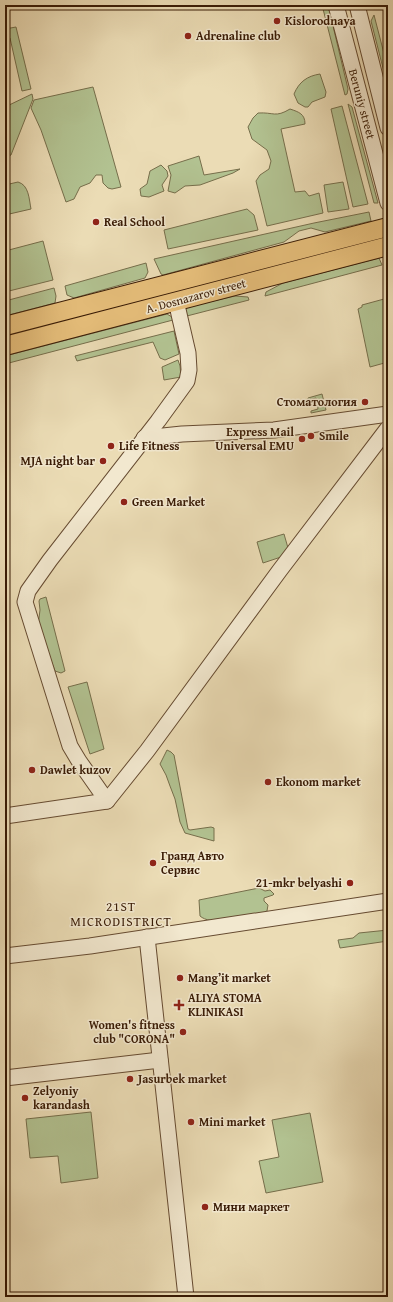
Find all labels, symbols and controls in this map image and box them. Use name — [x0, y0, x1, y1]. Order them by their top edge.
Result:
place label: Kislorodnaya — [285, 12, 356, 29]
marker: Kislorodnaya — [272, 16, 282, 26]
place label: Adrenaline club — [196, 27, 281, 44]
marker: Adrenaline club — [183, 31, 193, 41]
street label: Beruniy street — [345, 67, 380, 142]
place label: Real School — [104, 213, 165, 230]
marker: Real School — [91, 217, 101, 227]
street label: A. Dosnazarov street — [144, 274, 248, 317]
place label: Стоматология — [277, 393, 358, 410]
marker: Стоматология — [360, 397, 370, 407]
place label: Express Mail Universal EMU — [215, 423, 294, 454]
place label: Smile — [319, 427, 349, 444]
marker: Smile — [306, 431, 316, 441]
marker: Express Mail Universal EMU — [297, 434, 307, 444]
place label: Life Fitness — [119, 437, 179, 454]
marker: Life Fitness — [106, 441, 116, 451]
place label: MJA night bar — [21, 452, 95, 469]
marker: MJA night bar — [98, 456, 108, 466]
place label: Green Market — [132, 493, 206, 510]
marker: Green Market — [119, 497, 129, 507]
place label: Dawlet kuzov — [40, 761, 112, 778]
marker: Dawlet kuzov — [27, 765, 37, 775]
place label: Ekonom market — [276, 773, 361, 790]
marker: Ekonom market — [263, 777, 273, 787]
place label: Гранд Авто Сервис — [161, 847, 225, 878]
marker: Гранд Авто Сервис — [148, 858, 158, 868]
place label: 21-mkr belyashi — [256, 874, 342, 891]
marker: 21-mkr belyashi — [345, 878, 355, 888]
district label: 21ST MICRODISTRICT — [70, 897, 172, 931]
place label: Mangʼit market — [188, 969, 271, 986]
marker: Mangʼit market — [175, 973, 185, 983]
place label: ALIYA STOMA KLINIKASI — [188, 989, 262, 1020]
marker: ALIYA STOMA KLINIKASI — [173, 999, 185, 1011]
place label: Women's fitness club "CORONA" — [89, 1016, 175, 1047]
marker: Women's fitness club "CORONA" — [178, 1027, 188, 1037]
place label: Jasurbek market — [136, 1070, 227, 1087]
marker: Jasurbek market — [125, 1074, 135, 1084]
place label: Zelyoniy karandash — [33, 1082, 90, 1113]
marker: Zelyoniy karandash — [20, 1093, 30, 1103]
place label: Mini market — [199, 1113, 266, 1130]
marker: Mini market — [186, 1117, 196, 1127]
place label: Мини маркет — [213, 1198, 290, 1215]
marker: Мини маркет — [200, 1202, 210, 1212]

